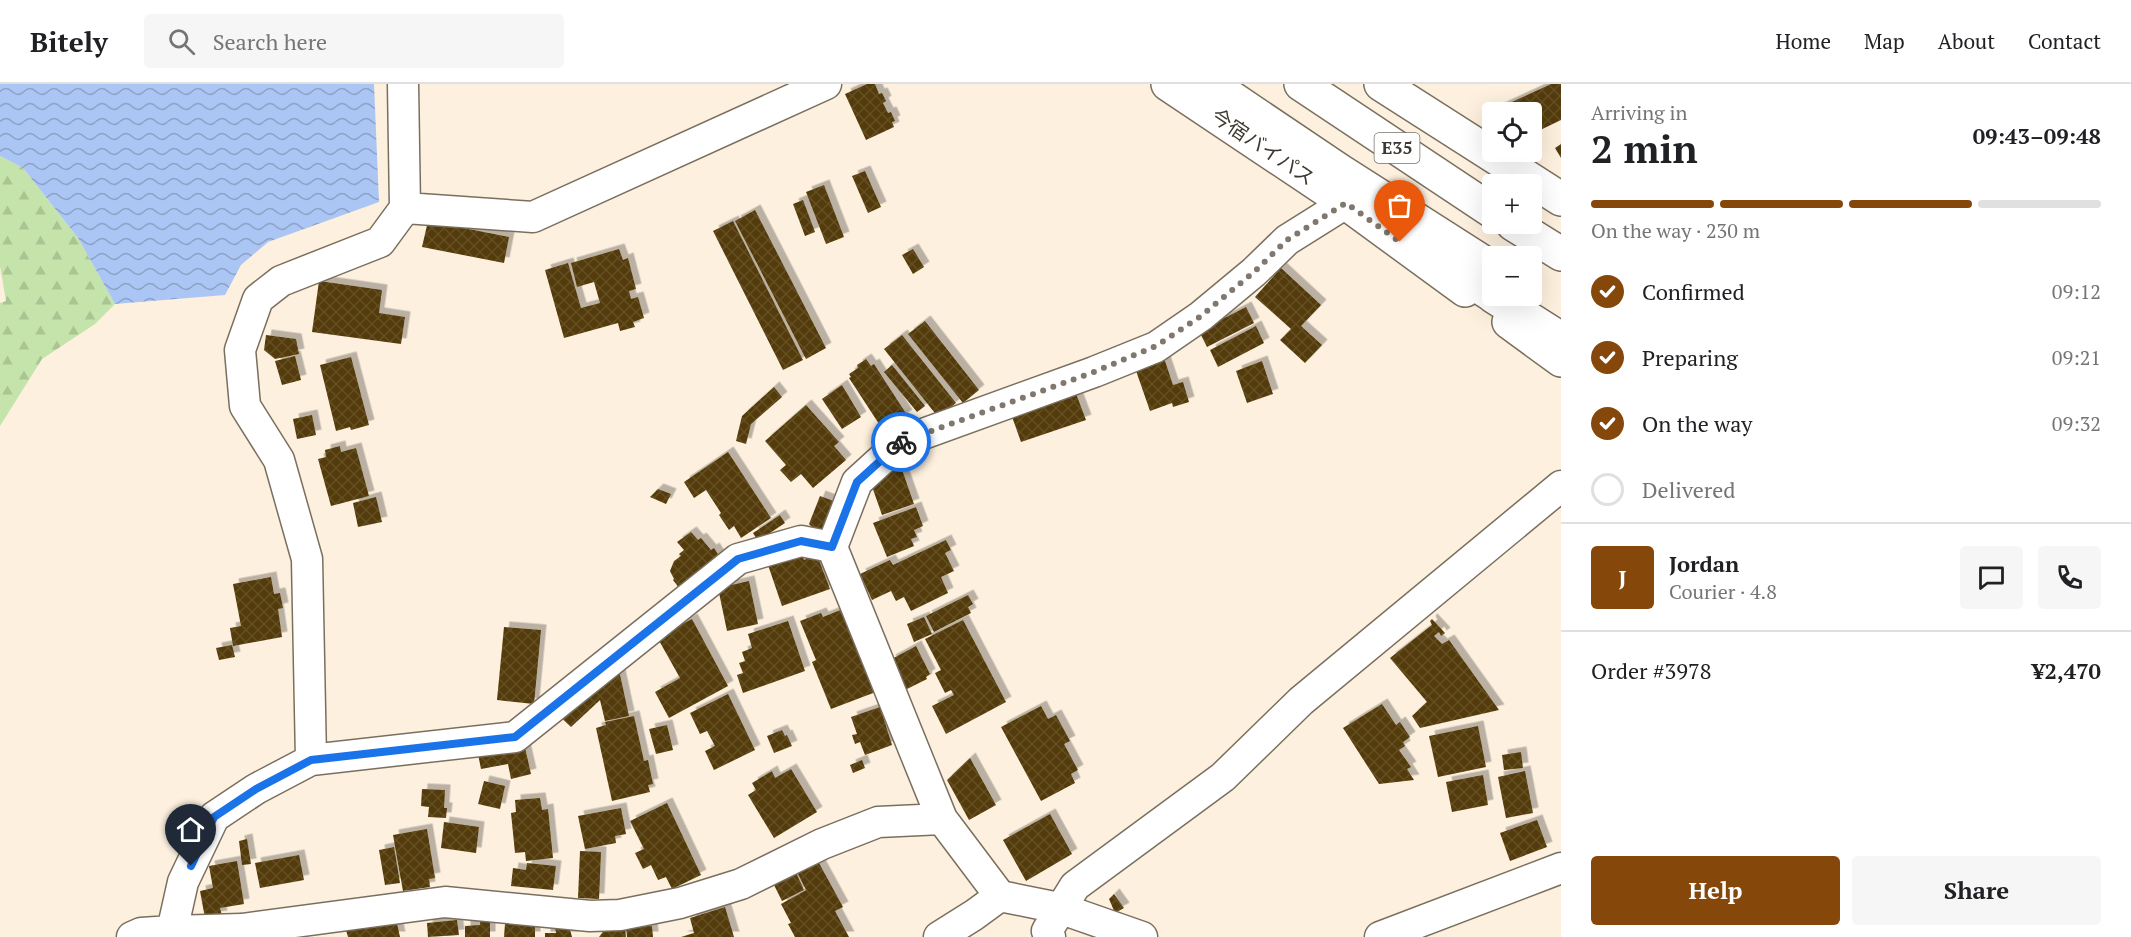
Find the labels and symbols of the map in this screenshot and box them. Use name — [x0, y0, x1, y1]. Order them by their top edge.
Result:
street label: 今宿バイパス — [1206, 102, 1320, 191]
road number: E35 — [1374, 133, 1420, 163]
pin — [1374, 180, 1425, 242]
courier — [871, 412, 931, 472]
pin — [165, 804, 216, 866]

